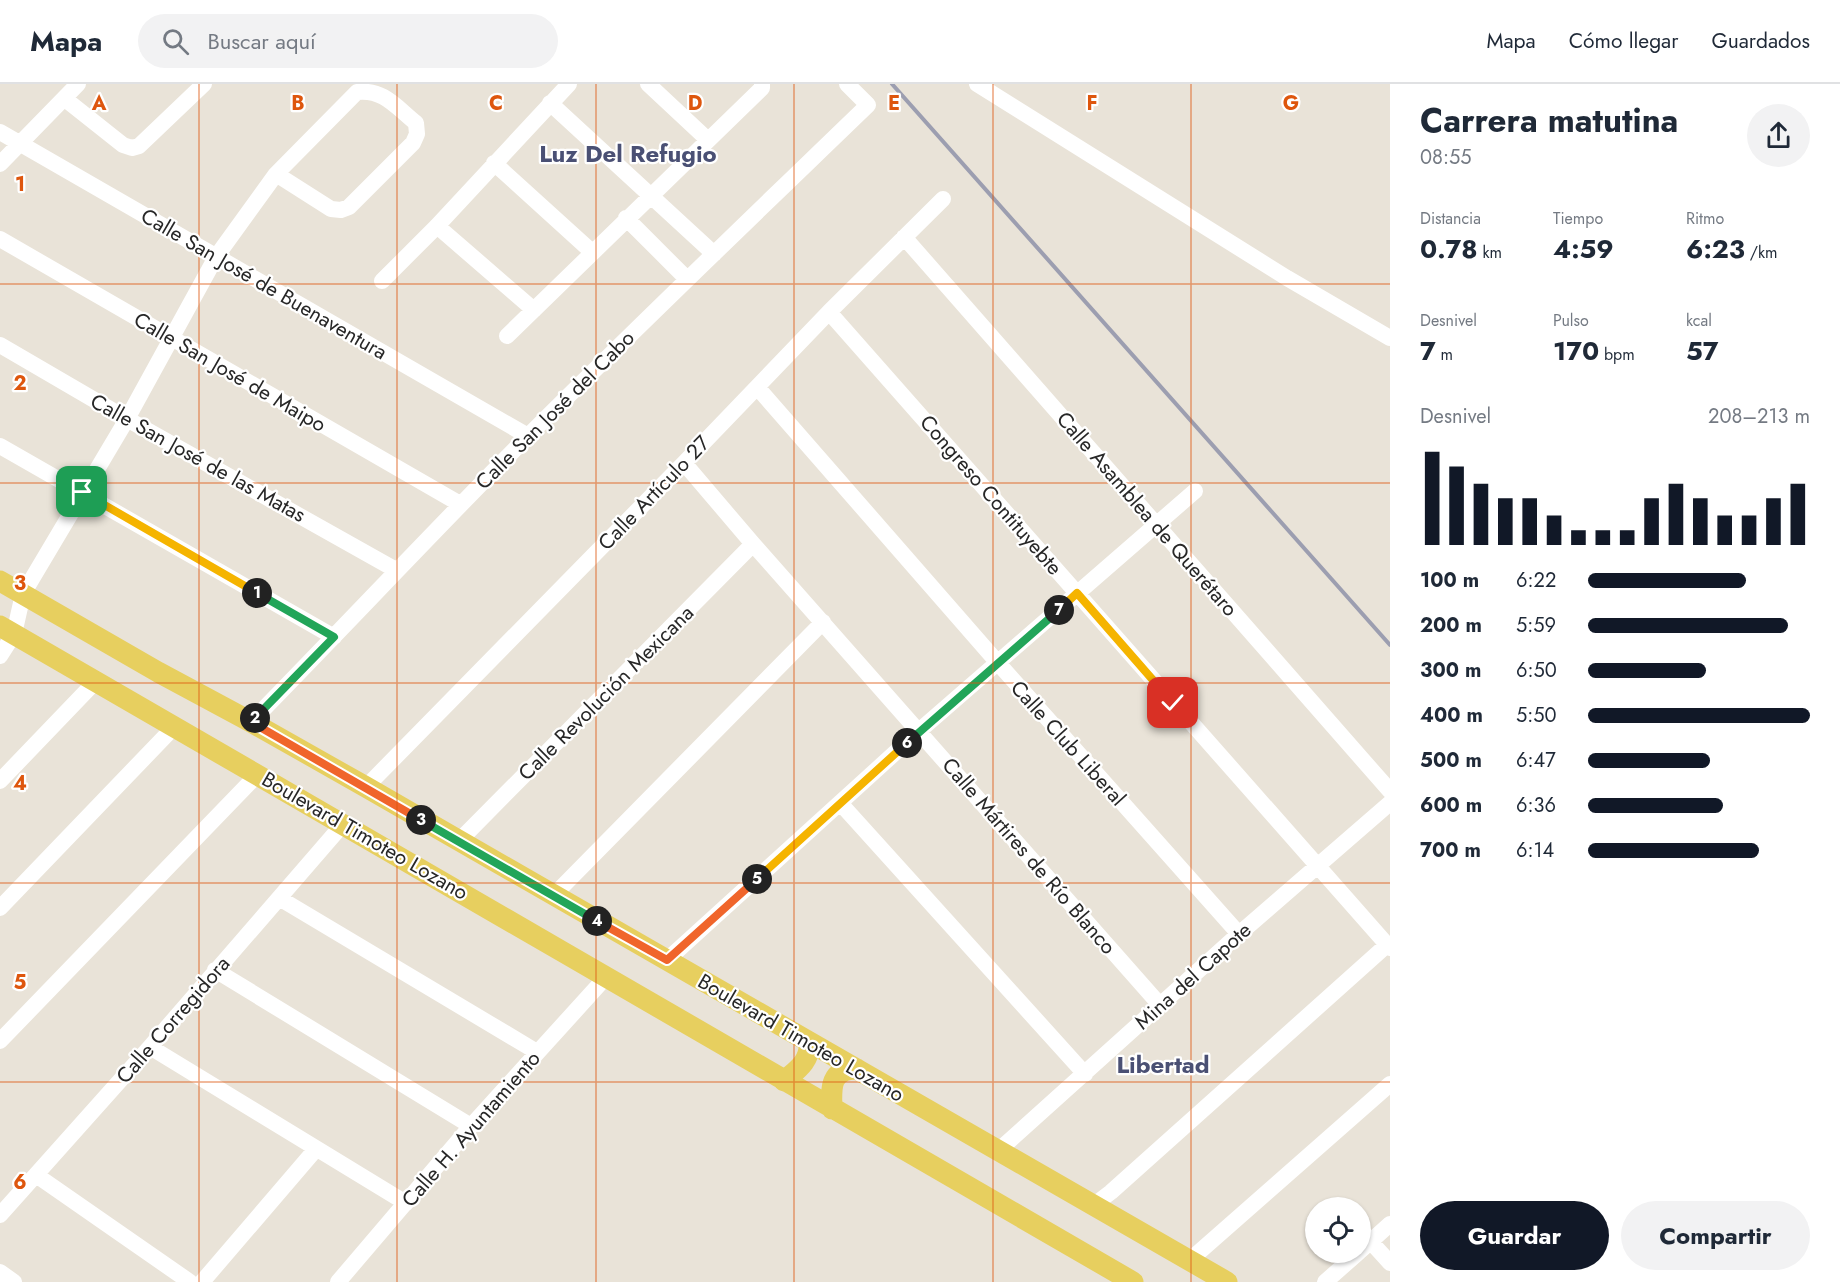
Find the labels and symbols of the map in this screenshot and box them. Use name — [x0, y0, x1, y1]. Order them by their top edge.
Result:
text: A — [91, 89, 107, 118]
text: B — [291, 89, 305, 118]
text: C — [489, 89, 503, 118]
text: D — [688, 89, 702, 118]
text: E — [888, 89, 900, 118]
text: F — [1086, 89, 1098, 118]
text: G — [1283, 89, 1299, 118]
district label: Luz Del Refugio — [539, 136, 717, 171]
text: 1 — [15, 170, 25, 199]
street label: Calle San José de Buenaventura — [135, 201, 393, 367]
street label: Calle San José de Maipo — [128, 305, 332, 439]
street label: Calle San José del Cabo — [469, 324, 641, 496]
text: 2 — [13, 369, 27, 398]
street label: Calle San José de las Matas — [85, 386, 311, 530]
street label: Calle Asamblea de Querétaro — [1049, 405, 1245, 623]
street label: Congreso Contituyebte — [913, 408, 1069, 582]
street label: Calle Artículo 27 — [591, 429, 717, 557]
pin — [56, 466, 107, 517]
text: 3 — [14, 569, 26, 598]
pin: 1 — [242, 578, 272, 608]
pin: 7 — [1044, 595, 1074, 625]
street label: Calle Revolución Mexicana — [512, 599, 700, 787]
street label: Calle Club Liberal — [1003, 674, 1133, 812]
pin — [1147, 677, 1198, 728]
pin: 2 — [240, 703, 270, 733]
pin: 6 — [892, 728, 922, 758]
street label: Calle Mártires de Río Blanco — [935, 751, 1123, 961]
street label: Boulevard Timoteo Lozano — [256, 765, 474, 907]
text: 4 — [13, 769, 27, 798]
pin: 3 — [406, 805, 436, 835]
pin: 5 — [742, 864, 772, 894]
pin: 4 — [582, 906, 612, 936]
street label: Mina del Capote — [1128, 915, 1258, 1037]
street label: Calle Corregidora — [109, 950, 237, 1090]
street label: Boulevard Timoteo Lozano — [692, 967, 910, 1109]
text: 5 — [14, 968, 27, 997]
street label: Calle H. Ayuntamiento — [395, 1044, 547, 1214]
district label: Libertad — [1116, 1047, 1210, 1082]
text: 6 — [13, 1168, 27, 1197]

